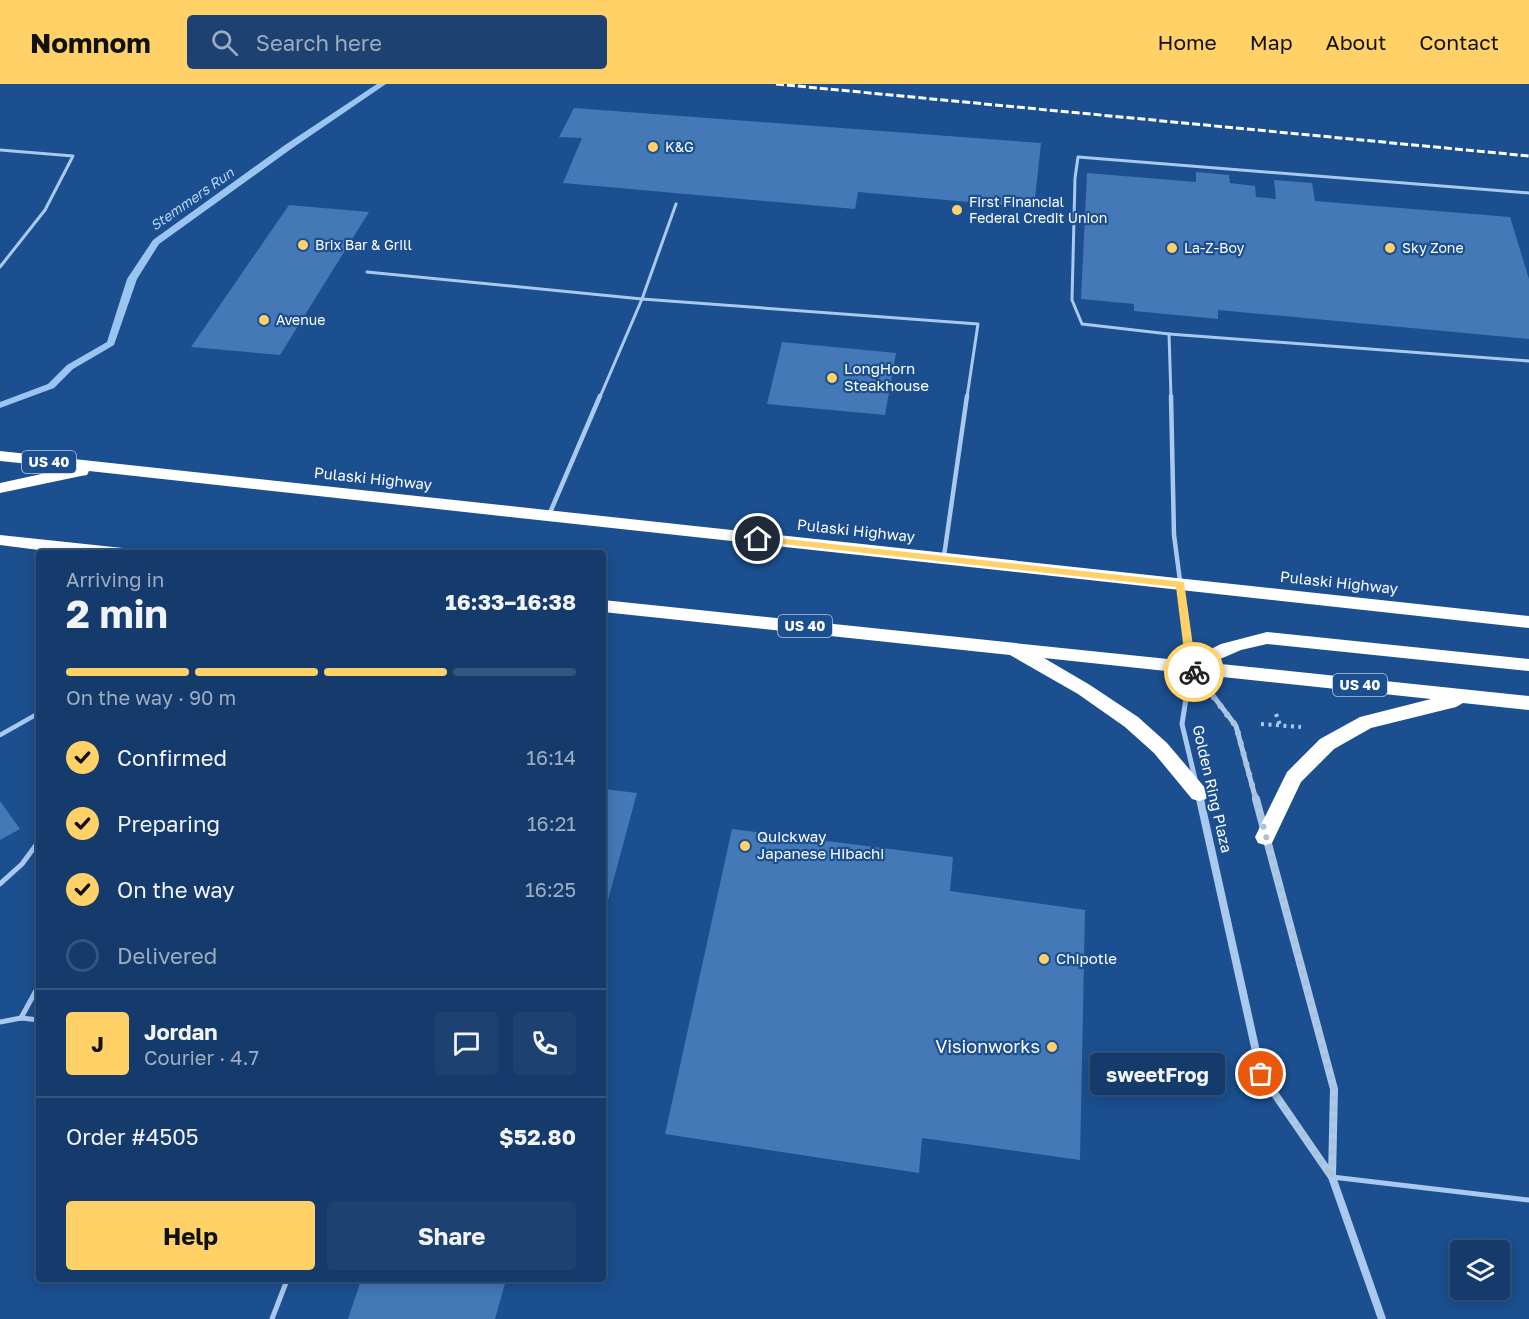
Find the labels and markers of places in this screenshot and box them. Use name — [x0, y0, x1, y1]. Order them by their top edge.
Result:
place label: K&G — [665, 138, 694, 155]
marker: K&G — [646, 140, 660, 154]
place label: First Financial Federal Credit Union — [969, 193, 1107, 226]
marker: First Financial Federal Credit Union — [950, 203, 964, 217]
place label: Brix Bar & Grill — [315, 236, 412, 253]
marker: Brix Bar & Grill — [296, 238, 310, 252]
place label: La-Z-Boy — [1184, 239, 1245, 256]
place label: Sky Zone — [1402, 239, 1464, 256]
marker: La-Z-Boy — [1165, 241, 1179, 255]
marker: Sky Zone — [1383, 241, 1397, 255]
place label: Avenue — [276, 311, 325, 328]
marker: Avenue — [257, 313, 271, 327]
place label: LongHorn Steakhouse — [844, 359, 929, 394]
marker: LongHorn Steakhouse — [825, 371, 839, 385]
pin — [732, 513, 783, 564]
place label: Quickway Japanese Hibachi — [757, 827, 884, 862]
marker: Quickway Japanese Hibachi — [738, 839, 752, 853]
place label: Chipotle — [1056, 949, 1117, 967]
marker: Chipotle — [1037, 952, 1051, 966]
place label: Visionworks — [935, 1035, 1040, 1057]
marker: Visionworks — [1045, 1040, 1059, 1054]
pin — [1235, 1048, 1286, 1099]
callout: sweetFrog — [1090, 1053, 1225, 1095]

